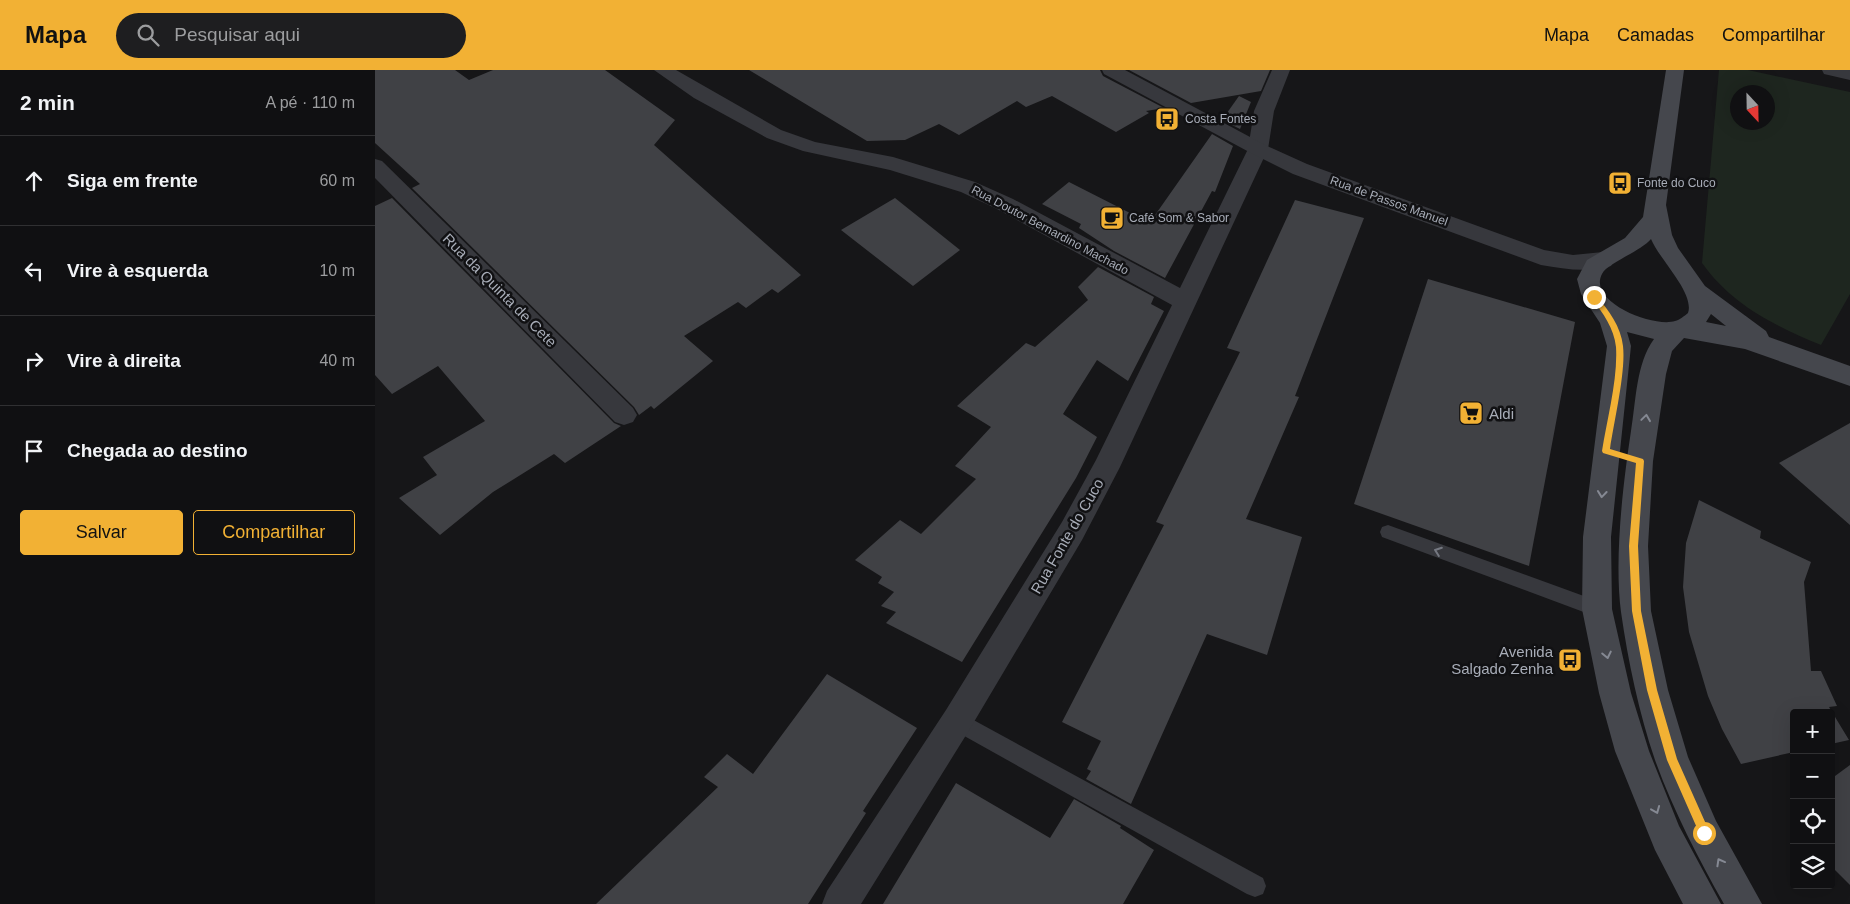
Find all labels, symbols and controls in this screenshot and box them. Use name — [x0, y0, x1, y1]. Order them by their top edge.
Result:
search box — [116, 13, 466, 58]
text: Mapa — [25, 21, 86, 48]
icon: search — [134, 21, 162, 49]
text: Pesquisar aqui — [174, 24, 300, 45]
text: Mapa — [1544, 25, 1589, 45]
text: Camadas — [1617, 25, 1694, 45]
text: Compartilhar — [1722, 25, 1825, 45]
north arrow — [1730, 85, 1775, 130]
text: 2 min — [20, 91, 75, 114]
text: A pé · 110 m — [265, 94, 355, 111]
bus stop icon: Costa Fontes — [1154, 106, 1180, 132]
place label: Costa Fontes — [1185, 112, 1256, 126]
icon: ahead — [20, 167, 48, 195]
text: Siga em frente — [67, 170, 198, 191]
bus stop icon: Fonte do Cuco — [1607, 170, 1633, 196]
text: 60 m — [319, 172, 355, 189]
street label: Rua de Passos Manuel — [1328, 173, 1450, 229]
place label: Fonte do Cuco — [1637, 176, 1716, 190]
street label: Rua Doutor Bernardino Machado — [969, 182, 1131, 278]
cafe icon: Café Som & Sabor — [1099, 205, 1125, 231]
place label: Café Som & Sabor — [1129, 211, 1229, 225]
street label: Rua da Quinta de Cete — [440, 230, 560, 350]
icon: left — [20, 257, 48, 285]
text: Vire à esquerda — [67, 260, 208, 281]
text: 10 m — [319, 262, 355, 279]
route end — [1583, 286, 1606, 309]
icon: right — [20, 347, 48, 375]
text: Vire à direita — [67, 350, 181, 371]
text: 40 m — [319, 352, 355, 369]
supermarket icon: Aldi — [1458, 400, 1484, 426]
place label: Aldi — [1489, 405, 1514, 422]
one-way arrow — [1641, 413, 1651, 422]
icon: arrive — [20, 437, 48, 465]
text: Chegada ao destino — [67, 440, 248, 461]
street label: Rua Fonte do Cuco — [1027, 475, 1107, 597]
one-way arrow — [1597, 490, 1608, 498]
button: Salvar — [20, 510, 183, 555]
button: Compartilhar — [193, 510, 355, 555]
one-way arrow — [1435, 547, 1443, 557]
place label: Avenida Salgado Zenha — [1451, 643, 1554, 677]
bus stop icon: Avenida Salgado Zenha — [1557, 647, 1583, 673]
one-way arrow — [1601, 651, 1612, 660]
map controls — [1790, 709, 1835, 889]
button: + — [1790, 709, 1835, 754]
button: − — [1790, 754, 1835, 799]
button: locate — [1790, 799, 1835, 844]
one-way arrow — [1649, 805, 1660, 814]
route start — [1693, 822, 1716, 845]
button: layers — [1790, 844, 1835, 889]
one-way arrow — [1717, 858, 1727, 867]

